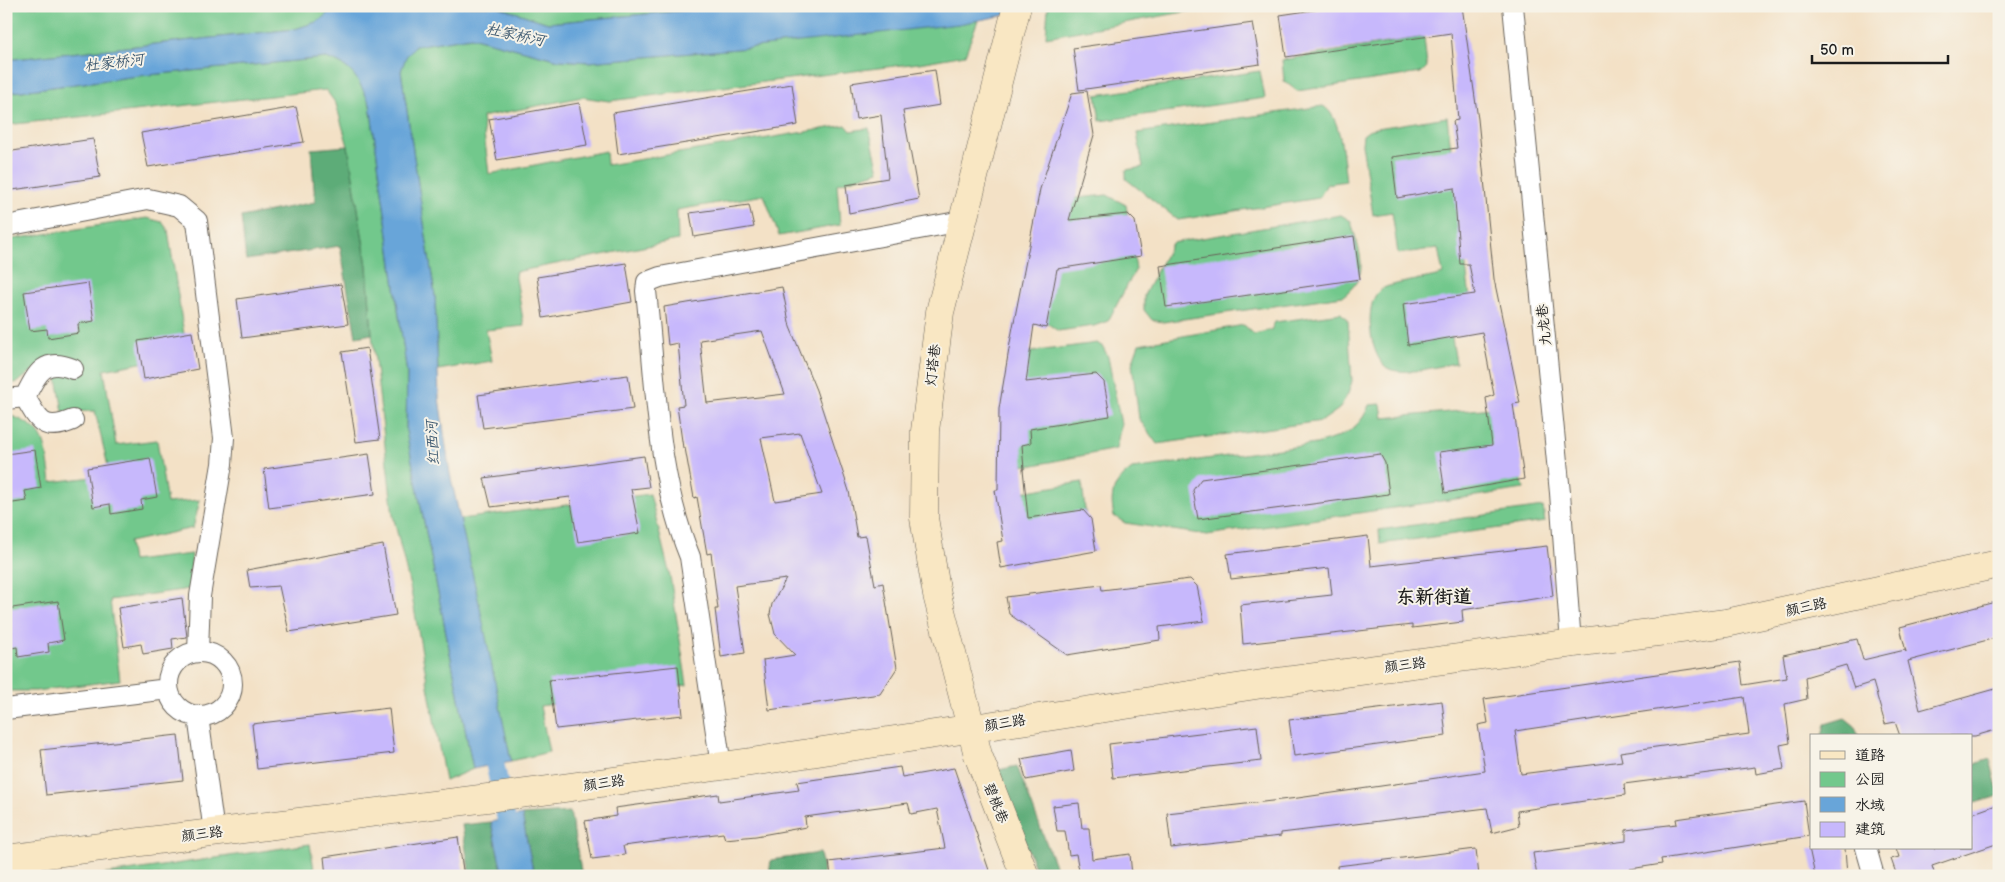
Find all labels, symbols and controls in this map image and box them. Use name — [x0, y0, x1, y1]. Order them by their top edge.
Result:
water label: 杜家桥河 — [484, 19, 549, 51]
scale bar — [1812, 32, 1949, 64]
text: 50 m — [1820, 41, 1854, 60]
water label: 杜家桥河 — [83, 50, 148, 76]
street label: 九龙巷 — [1533, 302, 1555, 347]
street label: 灯塔巷 — [922, 342, 944, 387]
water label: 红西河 — [422, 417, 444, 466]
district label: 东新街道 — [1396, 586, 1472, 609]
street label: 颜三路 — [1784, 594, 1828, 620]
street label: 颜三路 — [1383, 654, 1427, 676]
street label: 颜三路 — [983, 711, 1027, 735]
legend — [1810, 734, 1972, 850]
text: 道路 — [1855, 746, 1885, 765]
text: 公园 — [1855, 770, 1885, 789]
street label: 颜三路 — [582, 772, 626, 794]
street label: 碧桃巷 — [980, 780, 1012, 827]
text: 水域 — [1855, 796, 1885, 815]
text: 建筑 — [1855, 820, 1885, 839]
street label: 颜三路 — [180, 823, 224, 845]

